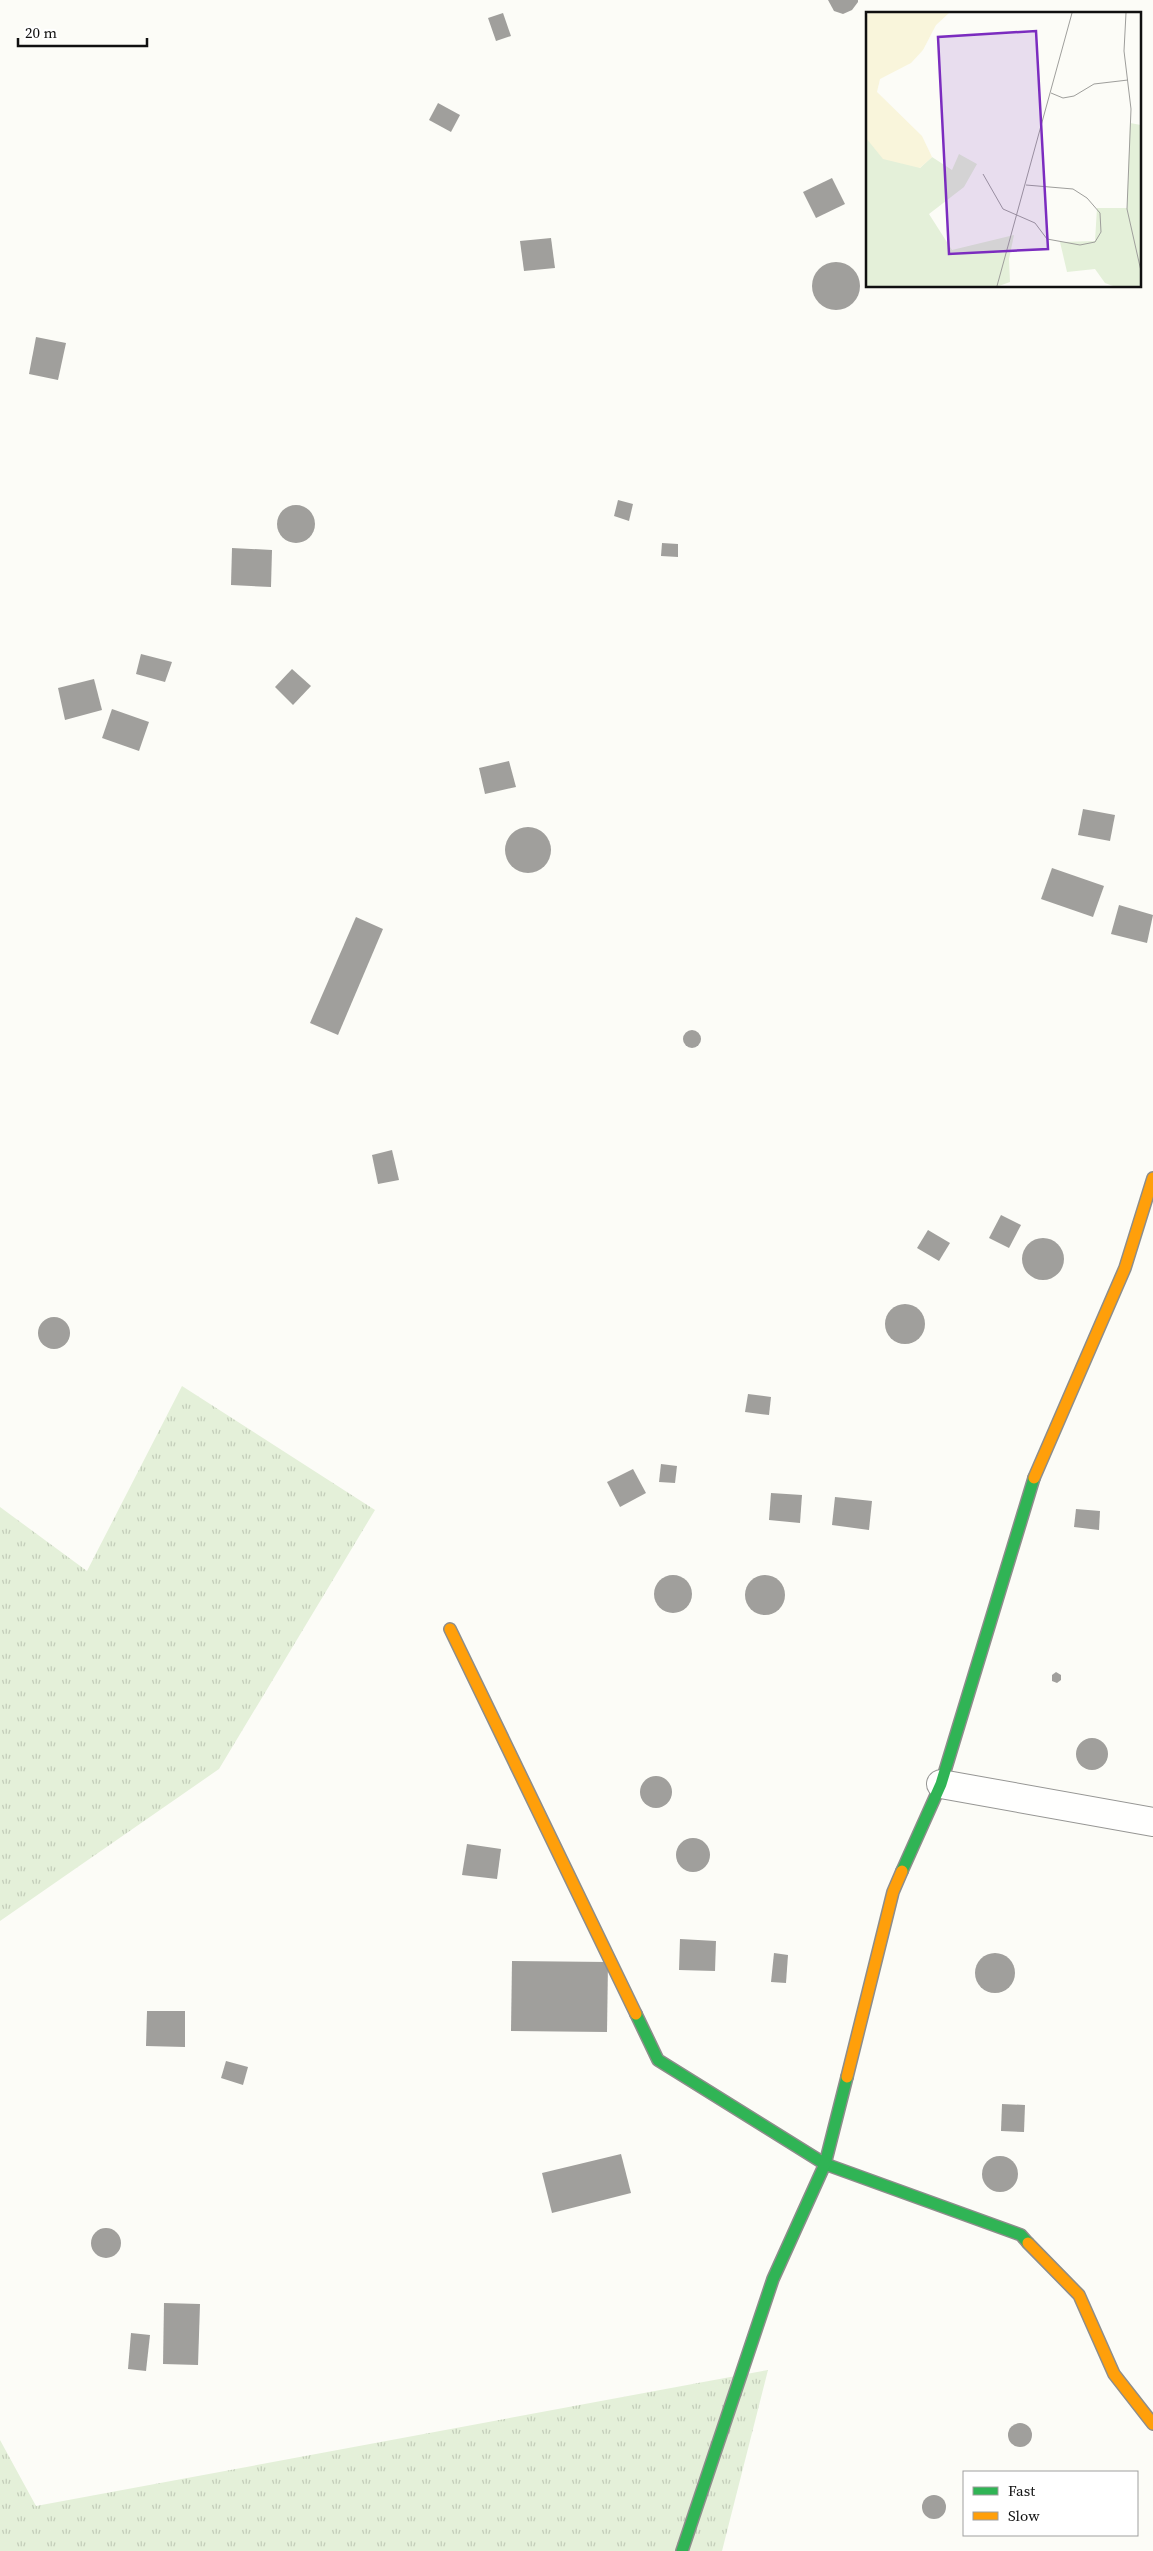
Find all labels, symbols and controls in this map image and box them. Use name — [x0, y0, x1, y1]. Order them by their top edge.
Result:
inset map — [866, 12, 1140, 288]
scale bar — [18, 15, 146, 47]
text: 20 m — [25, 22, 57, 43]
legend — [963, 2471, 1138, 2536]
text: Fast — [1008, 2480, 1035, 2501]
text: Slow — [1008, 2505, 1040, 2526]

